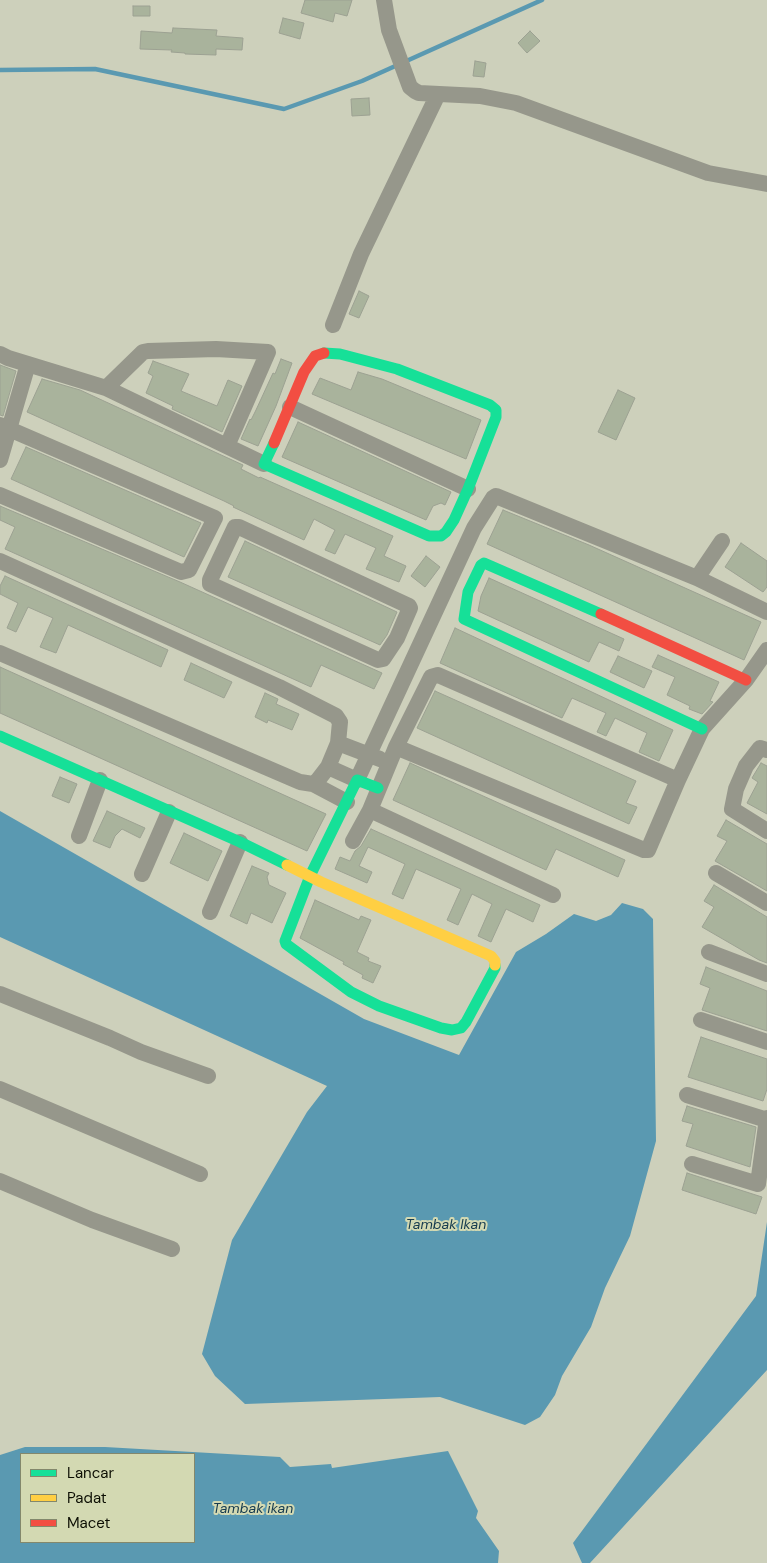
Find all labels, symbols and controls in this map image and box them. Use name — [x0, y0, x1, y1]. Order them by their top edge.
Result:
water label: Tambak Ikan — [406, 1217, 486, 1233]
legend — [20, 1453, 195, 1543]
text: Lancar — [67, 1463, 114, 1483]
text: Padat — [67, 1488, 107, 1508]
water label: Tambak ikan — [213, 1501, 293, 1517]
text: Macet — [67, 1513, 111, 1533]

